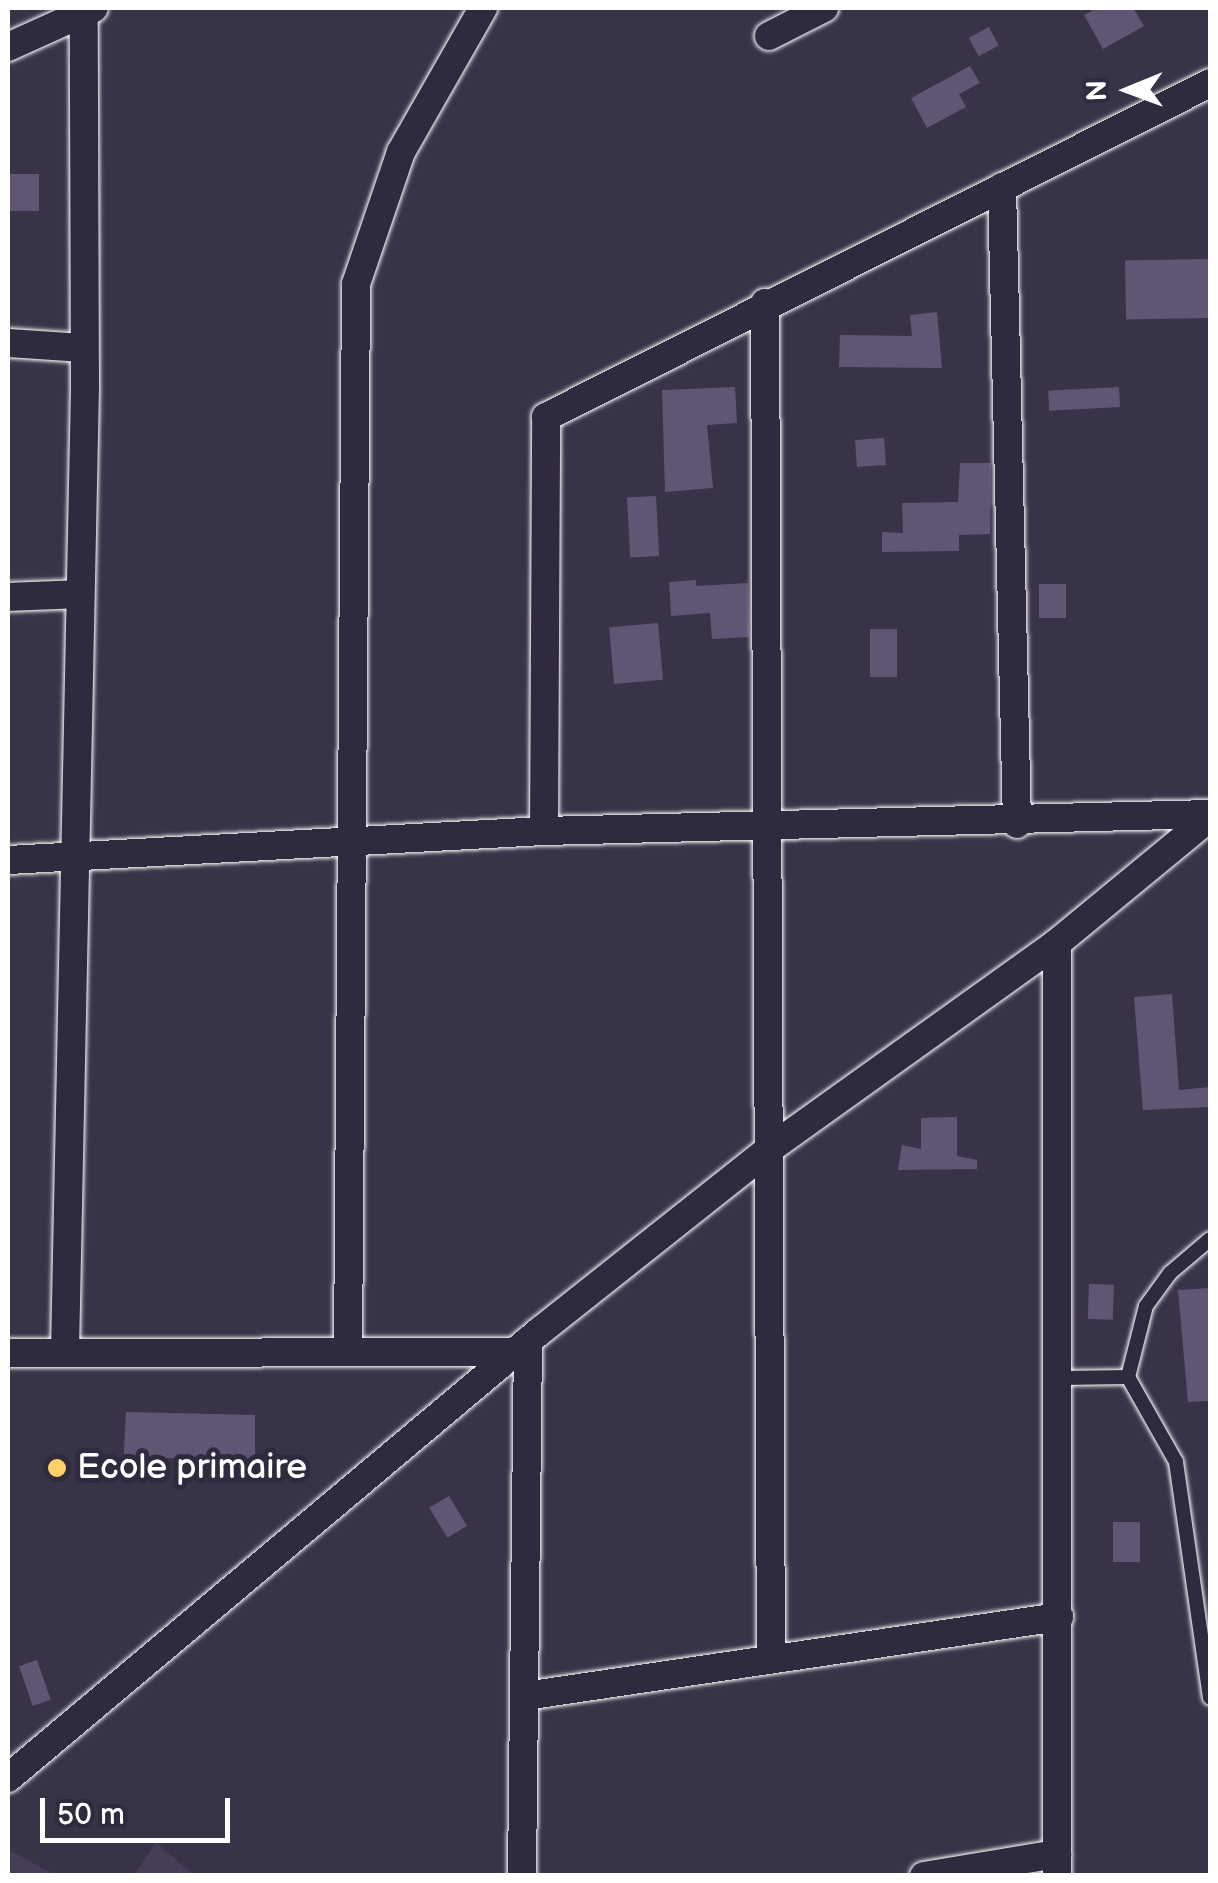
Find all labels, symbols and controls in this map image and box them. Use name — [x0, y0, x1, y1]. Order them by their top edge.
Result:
north arrow — [1078, 40, 1178, 140]
text: N — [1081, 80, 1114, 101]
place label: Ecole primaire — [77, 1447, 307, 1489]
marker: Ecole primaire — [46, 1457, 68, 1479]
scale bar — [45, 1778, 235, 1840]
text: 50 m — [57, 1797, 125, 1833]

